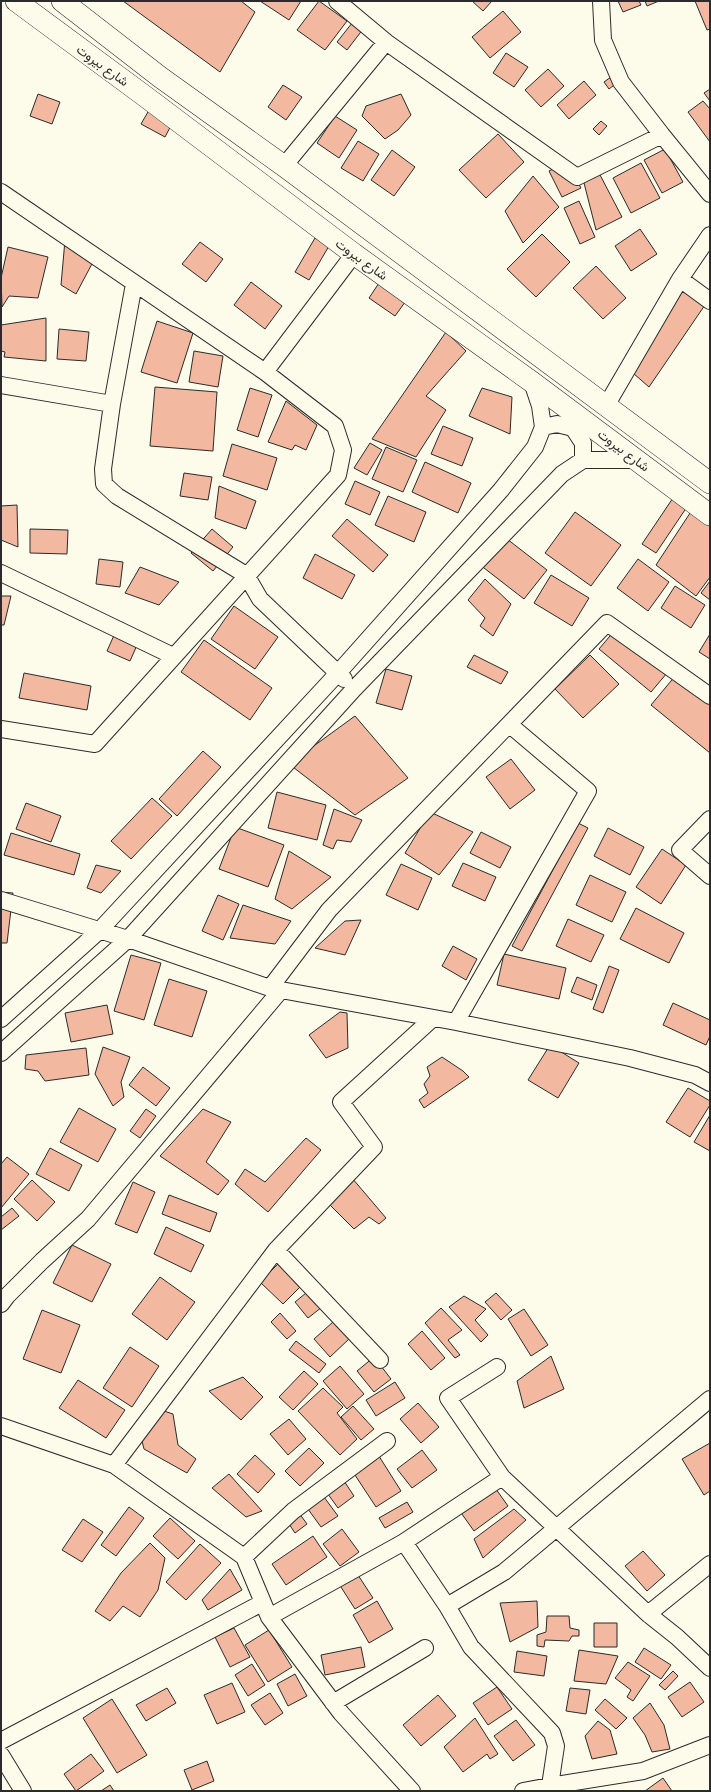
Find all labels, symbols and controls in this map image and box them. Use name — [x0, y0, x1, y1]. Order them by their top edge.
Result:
street label: شارع بيروت — [73, 41, 132, 91]
street label: شارع بيروت — [332, 235, 391, 285]
street label: شارع بيروت — [594, 426, 652, 476]

